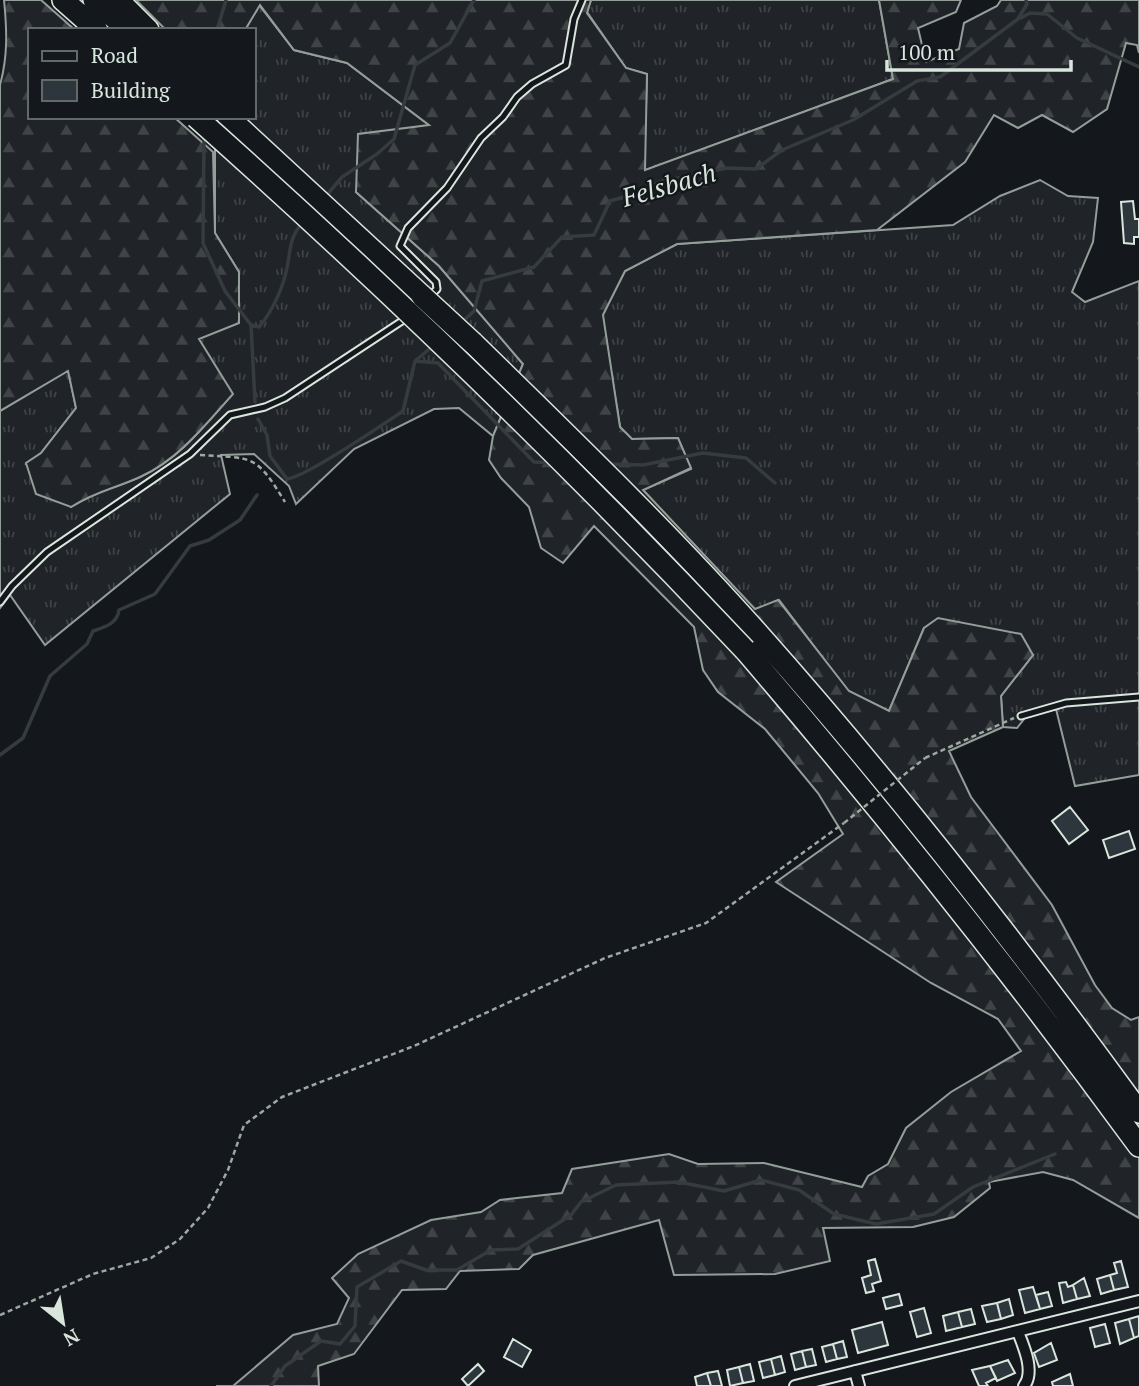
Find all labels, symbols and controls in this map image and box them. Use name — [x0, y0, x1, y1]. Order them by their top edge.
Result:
legend — [28, 28, 256, 119]
scale bar — [887, 28, 1071, 72]
text: 100 m — [898, 38, 955, 66]
text: Road — [91, 41, 138, 69]
text: Building — [91, 76, 171, 104]
water label: Felsbach — [617, 154, 720, 214]
north arrow — [28, 1288, 98, 1358]
text: N — [59, 1324, 84, 1353]

